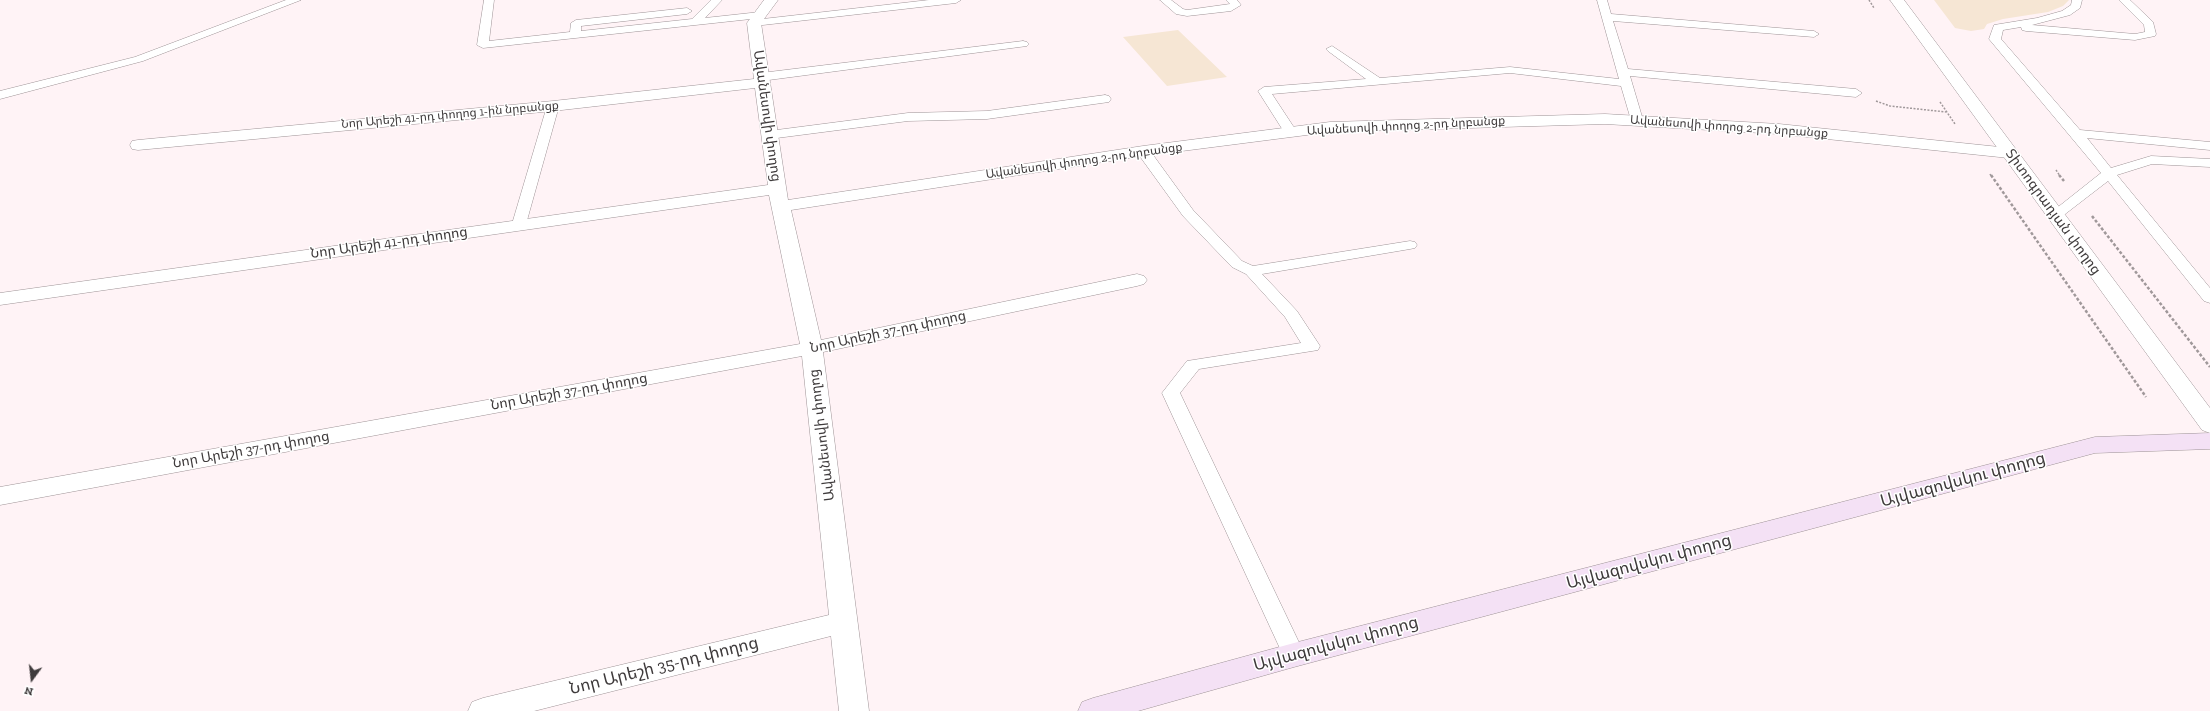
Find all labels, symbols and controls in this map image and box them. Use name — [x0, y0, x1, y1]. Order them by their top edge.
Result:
street label: Ավանեսովի փողոց — [749, 49, 785, 183]
street label: Նոր Արեշի 41-րդ փողոց 1-ին նրբանցք — [340, 98, 560, 132]
street label: Ավանեսովի փողոց 2-րդ նրբանցք — [1629, 113, 1829, 141]
street label: Ավանեսովի փողոց 2-րդ նրբանցք — [1306, 114, 1506, 138]
street label: Ավանեսովի փողոց 2-րդ նրբանցք — [985, 140, 1183, 182]
street label: Տիտոգրադյան փողոց — [2002, 146, 2104, 278]
street label: Նոր Արեշի 41-րդ փողոց — [309, 224, 469, 262]
street label: Նոր Արեշի 37-րդ փողոց — [808, 307, 968, 357]
street label: Ավանեսովի փողոց — [806, 368, 838, 502]
street label: Նոր Արեշի 37-րդ փողոց — [489, 370, 649, 414]
street label: Նոր Արեշի 37-րդ փողոց — [171, 428, 331, 472]
street label: Այվազովսկու փողոց — [1878, 448, 2048, 512]
street label: Այվազովսկու փողոց — [1564, 530, 1734, 594]
street label: Այվազովսկու փողոց — [1251, 612, 1421, 676]
street label: Նոր Արեշի 35-րդ փողոց — [567, 633, 761, 699]
north arrow — [12, 659, 52, 699]
text: N — [23, 684, 34, 698]

